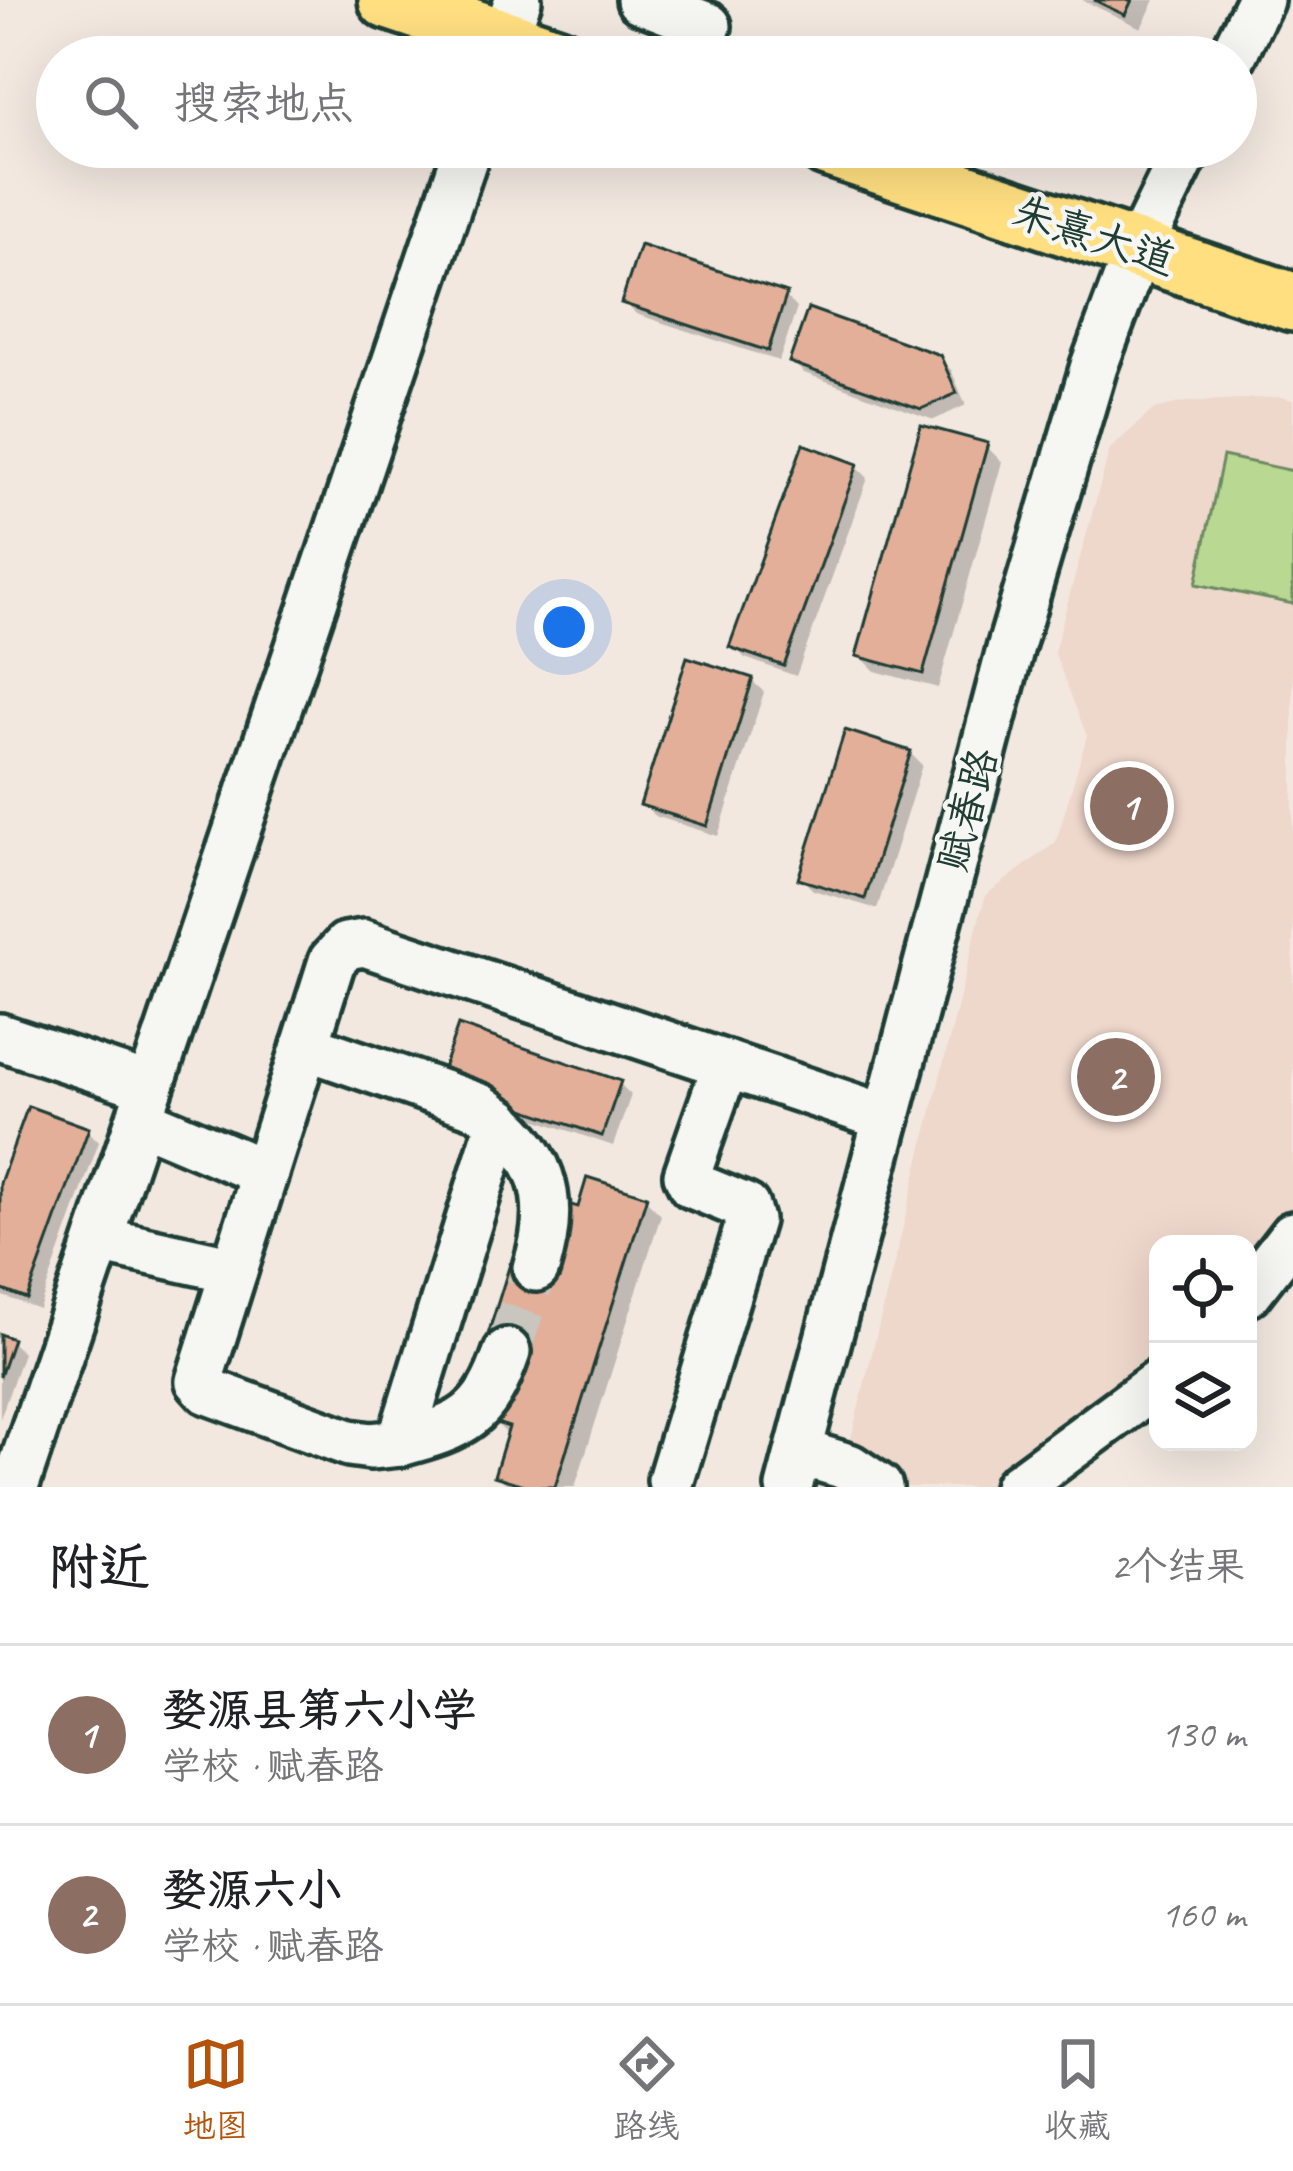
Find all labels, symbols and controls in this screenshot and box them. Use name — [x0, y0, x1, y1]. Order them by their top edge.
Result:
search box — [36, 36, 1257, 168]
icon: search — [78, 69, 144, 135]
text: 搜索地点 — [174, 75, 354, 132]
street label: 朱熹大道 — [1006, 185, 1182, 287]
your location — [534, 597, 594, 657]
street label: 赋春路 — [926, 742, 1010, 878]
pin: 1 — [1090, 761, 1168, 851]
pin: 2 — [1077, 1032, 1155, 1122]
map controls — [1149, 1235, 1257, 1451]
button: locate — [1149, 1235, 1257, 1343]
button: layers — [1149, 1343, 1257, 1451]
text: 附近 — [48, 1535, 150, 1599]
text: 2个结果 — [1110, 1542, 1245, 1591]
text: 婺源县第六小学 — [162, 1682, 477, 1739]
text: 1 — [78, 1710, 96, 1759]
text: 130 m — [1161, 1710, 1245, 1759]
text: 学校 · 赋春路 — [162, 1742, 383, 1791]
text: 婺源六小 — [162, 1862, 342, 1919]
text: 2 — [78, 1890, 96, 1939]
text: 160 m — [1161, 1890, 1245, 1939]
text: 学校 · 赋春路 — [162, 1922, 383, 1971]
tab: 地图 — [183, 2031, 249, 2147]
tab: 路线 — [614, 2031, 680, 2147]
tab: 收藏 — [1045, 2031, 1111, 2147]

